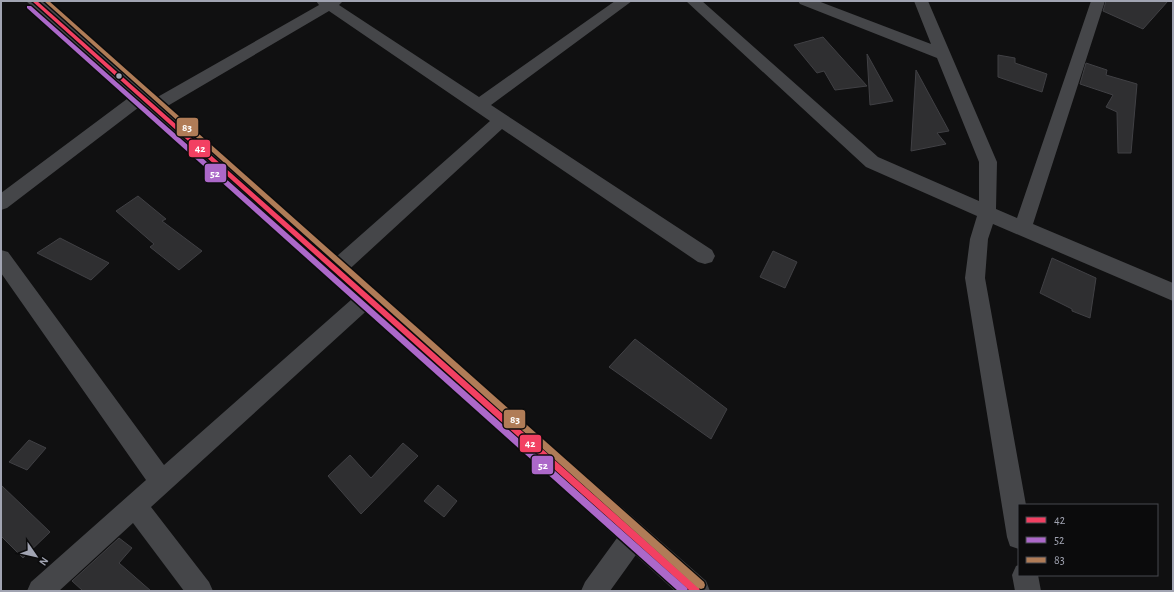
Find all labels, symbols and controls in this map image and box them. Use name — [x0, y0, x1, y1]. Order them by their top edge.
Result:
unlabelled marker — [114, 71, 124, 81]
line badge: 83 — [176, 117, 199, 137]
text: 83 — [182, 122, 192, 133]
line badge: 42 — [188, 139, 211, 158]
text: 42 — [195, 143, 205, 154]
line badge: 52 — [204, 163, 227, 183]
text: 52 — [210, 168, 220, 179]
line badge: 83 — [503, 409, 526, 429]
text: 83 — [510, 414, 520, 425]
line badge: 42 — [519, 434, 542, 453]
text: 42 — [525, 438, 535, 449]
line badge: 52 — [531, 455, 554, 475]
text: 52 — [538, 460, 548, 471]
legend — [1018, 504, 1158, 576]
text: 42 — [1054, 514, 1066, 526]
text: 52 — [1054, 534, 1065, 546]
north arrow — [16, 536, 56, 576]
text: 83 — [1054, 554, 1065, 566]
text: N — [37, 555, 51, 568]

